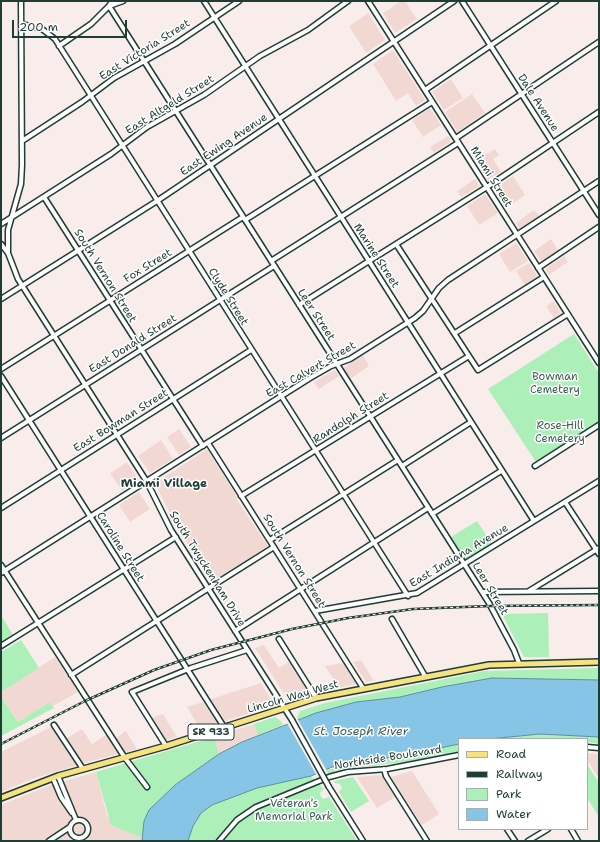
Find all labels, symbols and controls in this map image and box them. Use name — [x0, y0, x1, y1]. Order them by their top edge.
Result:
scale bar — [14, 12, 129, 38]
street label: East Victoria Street — [97, 17, 193, 83]
text: 200 m — [19, 19, 58, 35]
street label: East Altgeld Street — [123, 72, 217, 138]
street label: Dale Avenue — [515, 72, 561, 134]
street label: East Ewing Avenue — [178, 111, 270, 179]
street label: Miami Street — [467, 144, 515, 210]
street label: Marine Street — [350, 221, 402, 291]
street label: South Vernon Street — [71, 227, 139, 325]
street label: Fox Street — [122, 246, 174, 286]
street label: Clyde Street — [205, 266, 251, 328]
street label: Leer Street — [294, 287, 338, 343]
street label: East Donald Street — [87, 312, 179, 376]
street label: East Calvert Street — [264, 339, 358, 401]
park label: Bowman Cemetery — [530, 370, 580, 396]
street label: East Bowman Street — [71, 387, 171, 455]
street label: Randolph Street — [311, 389, 391, 447]
park label: Rose-Hill Cemetery — [535, 419, 585, 445]
district label: Miami Village — [121, 477, 207, 491]
street label: South Twyckenham Drive — [166, 509, 248, 629]
street label: Caroline Street — [93, 510, 147, 584]
street label: South Vernon Street — [260, 512, 328, 610]
street label: East Indiana Avenue — [407, 521, 511, 591]
street label: Leer Street — [469, 560, 511, 618]
street label: Lincoln Way West — [246, 678, 340, 716]
road number: SR 933 — [188, 724, 234, 740]
water label: St. Joseph River — [314, 725, 408, 739]
legend — [458, 738, 588, 830]
street label: Northside Boulevard — [333, 743, 443, 773]
text: Road — [496, 746, 526, 762]
text: Railway — [496, 766, 543, 782]
text: Park — [496, 786, 522, 802]
park label: Veteran's Memorial Park — [255, 797, 333, 823]
text: Water — [496, 806, 531, 822]

